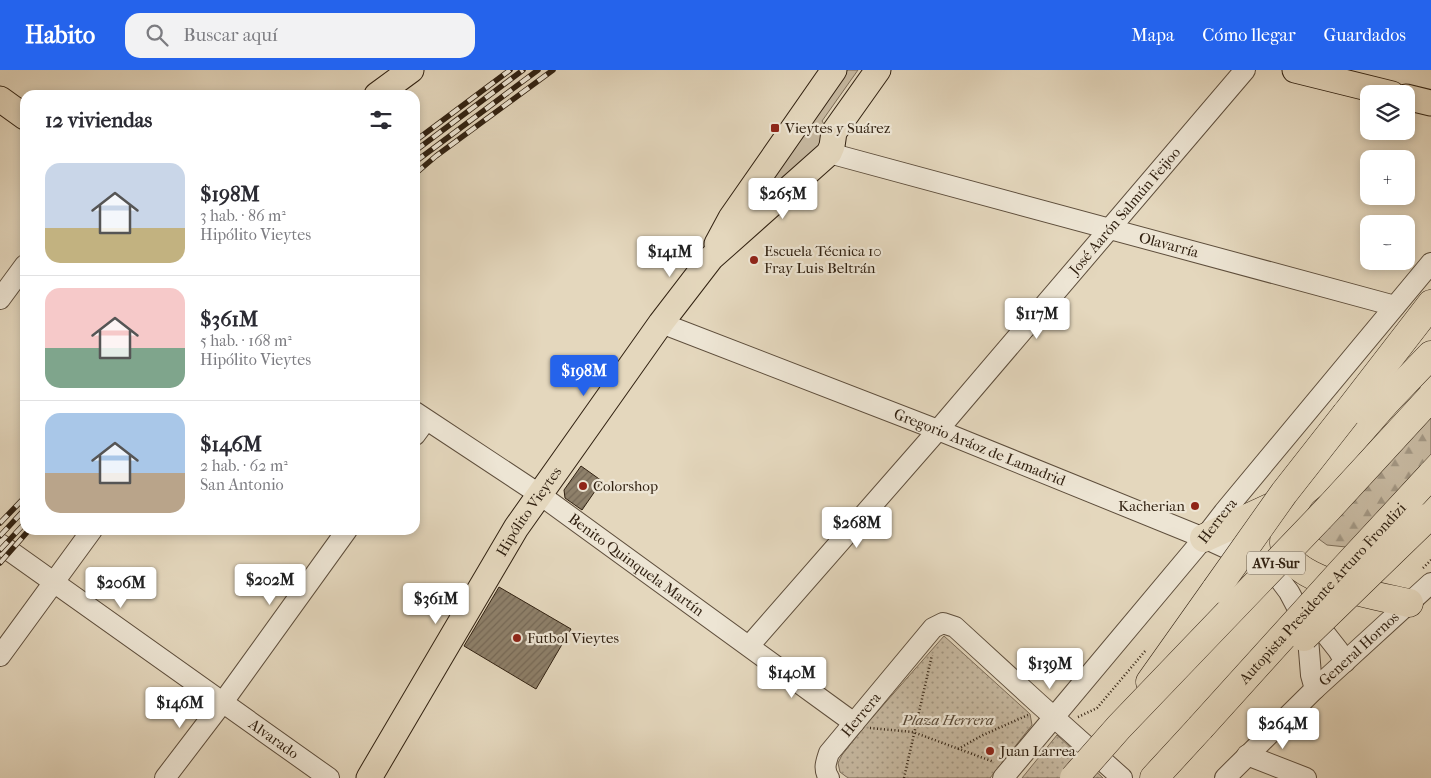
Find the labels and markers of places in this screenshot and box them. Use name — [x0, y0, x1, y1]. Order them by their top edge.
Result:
place label: Vieytes y Suárez — [784, 119, 891, 137]
marker: Vieytes y Suárez — [769, 122, 781, 134]
pin: $265M — [748, 178, 818, 220]
pin: $141M — [635, 236, 705, 278]
place label: Escuela Técnica 10 Fray Luis Beltrán — [764, 242, 882, 277]
marker: Escuela Técnica 10 Fray Luis Beltrán — [748, 254, 760, 266]
pin: $117M — [1002, 298, 1072, 340]
pin: $198M — [549, 354, 619, 397]
place label: Colorshop — [593, 477, 658, 495]
marker: Colorshop — [577, 480, 589, 492]
place label: Kacherian — [1118, 497, 1185, 515]
marker: Kacherian — [1189, 500, 1201, 512]
pin: $268M — [822, 506, 892, 549]
pin: $202M — [235, 564, 305, 606]
pin: $206M — [86, 566, 156, 609]
pin: $361M — [401, 582, 471, 625]
place label: Futbol Vieytes — [527, 629, 620, 647]
marker: Futbol Vieytes — [511, 632, 523, 644]
pin: $139M — [1015, 648, 1085, 690]
pin: $140M — [757, 656, 827, 699]
pin: $146M — [145, 686, 215, 729]
pin: $264M — [1248, 708, 1318, 750]
place label: Juan Larrea — [999, 742, 1077, 760]
marker: Juan Larrea — [984, 745, 996, 757]

